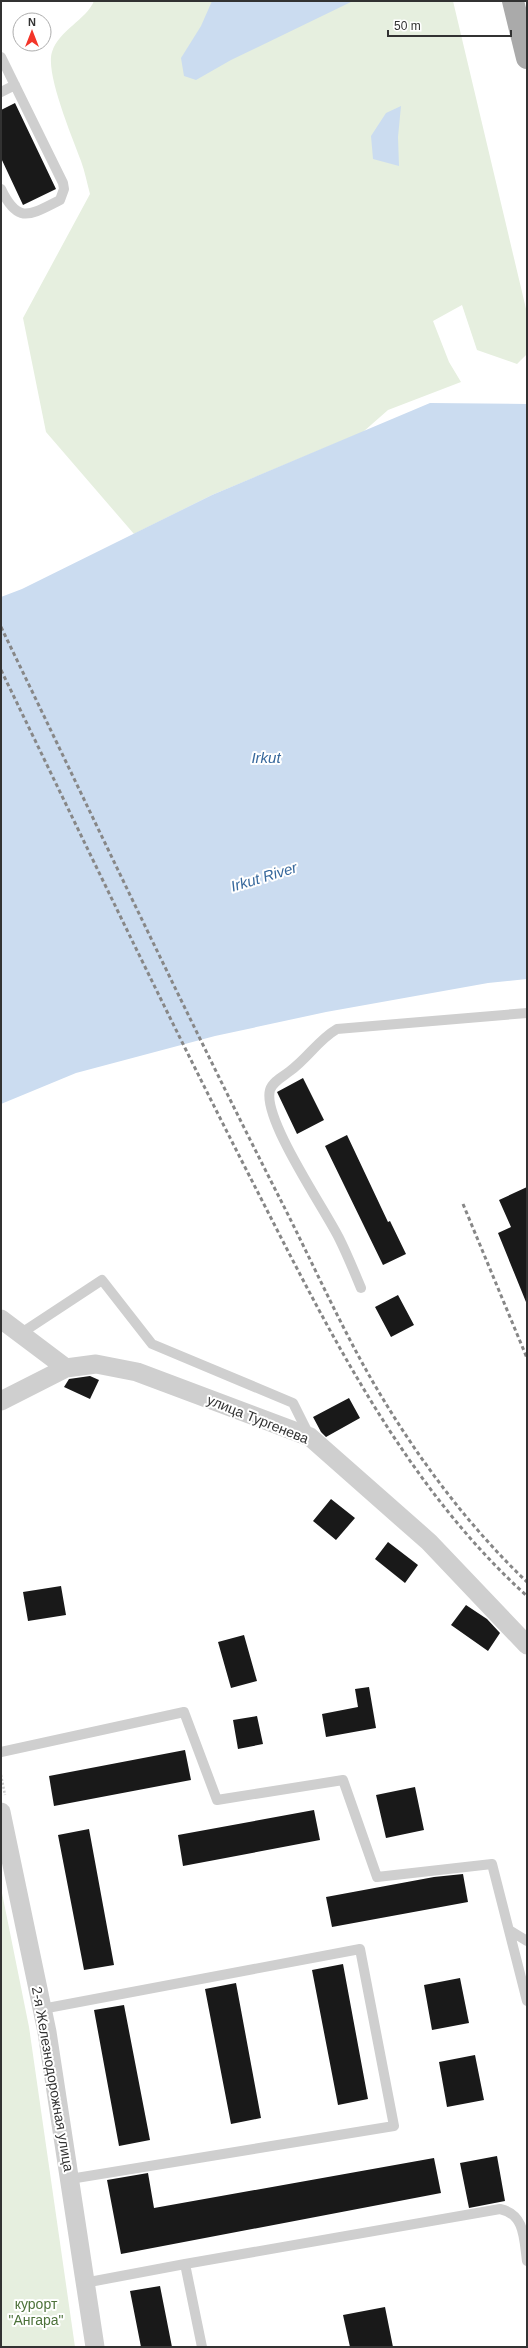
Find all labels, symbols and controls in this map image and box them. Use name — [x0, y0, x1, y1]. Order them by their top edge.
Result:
north arrow — [12, 12, 52, 52]
scale bar — [388, 12, 511, 38]
text: N — [28, 16, 36, 28]
text: 50 m — [394, 19, 421, 33]
water label: Irkut — [251, 749, 281, 766]
water label: Irkut River — [229, 858, 300, 895]
street label: улица Тургенева — [205, 1391, 311, 1447]
street label: 2-я Железнодорожная улица — [29, 1985, 77, 2173]
park label: курорт "Ангара" — [8, 2296, 64, 2328]

